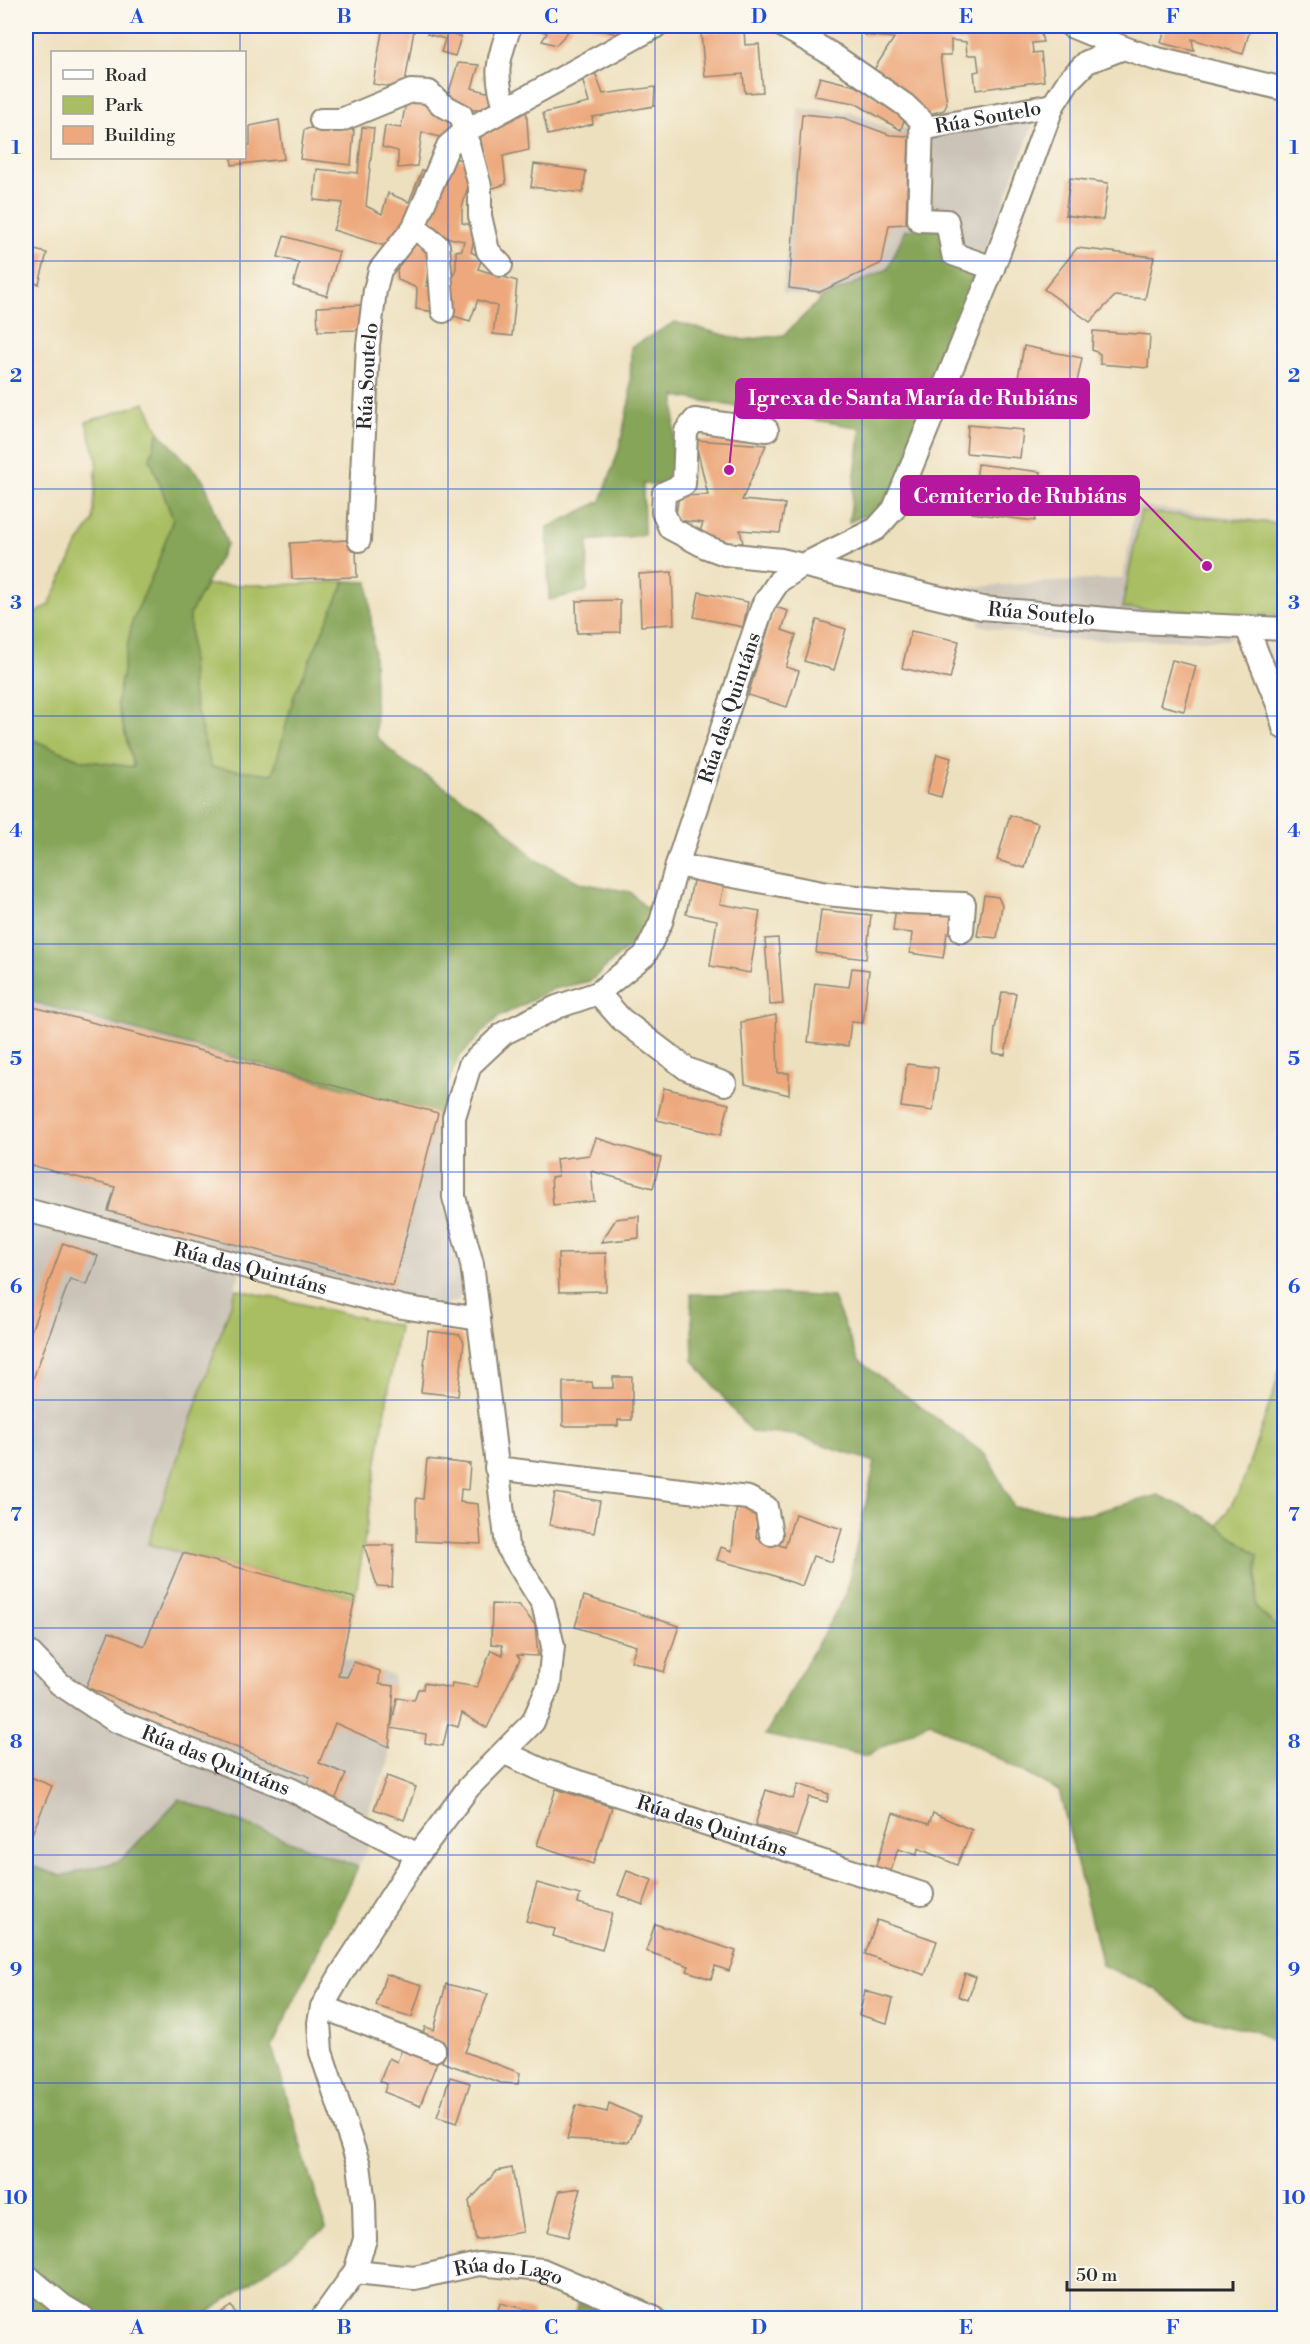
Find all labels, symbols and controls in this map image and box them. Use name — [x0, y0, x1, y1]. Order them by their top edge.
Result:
text: A — [129, 5, 145, 30]
text: B — [336, 5, 352, 30]
text: C — [544, 5, 558, 30]
text: D — [751, 5, 767, 30]
text: E — [959, 5, 973, 30]
text: F — [1166, 5, 1180, 30]
legend — [51, 51, 246, 159]
text: Road — [105, 64, 148, 87]
text: Park — [105, 94, 144, 117]
street label: Rúa Soutelo — [933, 96, 1043, 140]
text: Building — [104, 124, 176, 147]
text: 1 — [11, 136, 21, 161]
text: 1 — [1289, 136, 1299, 161]
street label: Rúa Soutelo — [353, 321, 385, 431]
text: 2 — [10, 364, 22, 389]
text: 2 — [1288, 364, 1300, 389]
callout: Igrexa de Santa María de Rubiáns — [736, 379, 1089, 418]
text: Igrexa de Santa María de Rubiáns — [748, 386, 1078, 412]
callout: Cemiterio de Rubiáns — [901, 476, 1139, 515]
text: Cemiterio de Rubiáns — [913, 484, 1127, 510]
text: 3 — [10, 591, 22, 616]
text: 3 — [1288, 591, 1300, 616]
street label: Rúa Soutelo — [987, 598, 1096, 632]
street label: Rúa das Quintáns — [694, 629, 767, 787]
text: 4 — [9, 819, 23, 844]
text: 4 — [1287, 819, 1301, 844]
text: 5 — [10, 1047, 22, 1072]
text: 5 — [1288, 1047, 1300, 1072]
street label: Rúa das Quintáns — [171, 1238, 330, 1301]
text: 6 — [10, 1275, 23, 1300]
text: 6 — [1288, 1275, 1301, 1300]
text: 7 — [10, 1503, 22, 1528]
text: 7 — [1288, 1503, 1300, 1528]
street label: Rúa das Quintáns — [137, 1721, 293, 1802]
text: 8 — [10, 1730, 23, 1755]
text: 8 — [1288, 1730, 1301, 1755]
street label: Rúa das Quintáns — [633, 1791, 791, 1863]
text: 9 — [10, 1958, 22, 1983]
text: 9 — [1288, 1958, 1300, 1983]
text: 10 — [4, 2186, 28, 2211]
text: 10 — [1282, 2186, 1306, 2211]
street label: Rúa do Lago — [452, 2253, 567, 2292]
scale bar — [1067, 2254, 1234, 2292]
text: 50 m — [1076, 2264, 1118, 2287]
text: A — [129, 2316, 145, 2341]
text: B — [336, 2316, 352, 2341]
text: C — [544, 2316, 558, 2341]
text: D — [751, 2316, 767, 2341]
text: E — [959, 2316, 973, 2341]
text: F — [1166, 2316, 1180, 2341]

